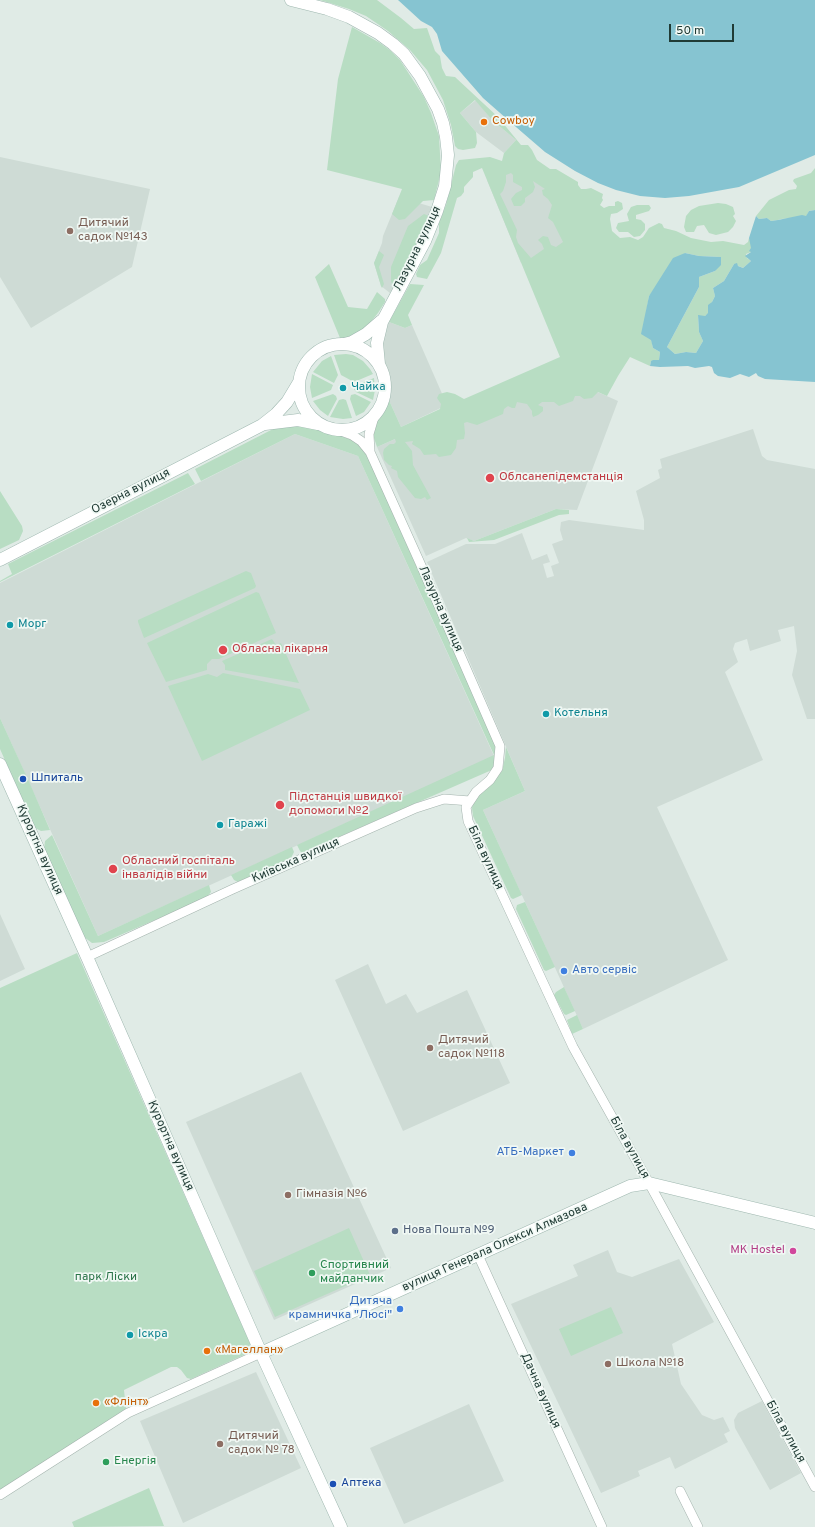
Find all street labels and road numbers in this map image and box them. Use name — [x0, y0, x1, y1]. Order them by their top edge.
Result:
street label: Лазурна вулиця — [391, 204, 445, 294]
street label: Озерна вулиця — [89, 466, 173, 518]
street label: Лазурна вулиця — [415, 564, 465, 654]
street label: Курортна вулиця — [13, 803, 65, 897]
street label: Біла вулиця — [464, 824, 506, 892]
street label: Київська вулиця — [250, 835, 342, 887]
street label: Курортна вулиця — [144, 1099, 196, 1193]
street label: Біла вулиця — [606, 1114, 652, 1182]
street label: вулиця Генерала Олекси Алмазова — [400, 1200, 590, 1296]
street label: Дачна вулиця — [517, 1351, 563, 1431]
street label: Біла вулиця — [762, 1398, 808, 1466]

